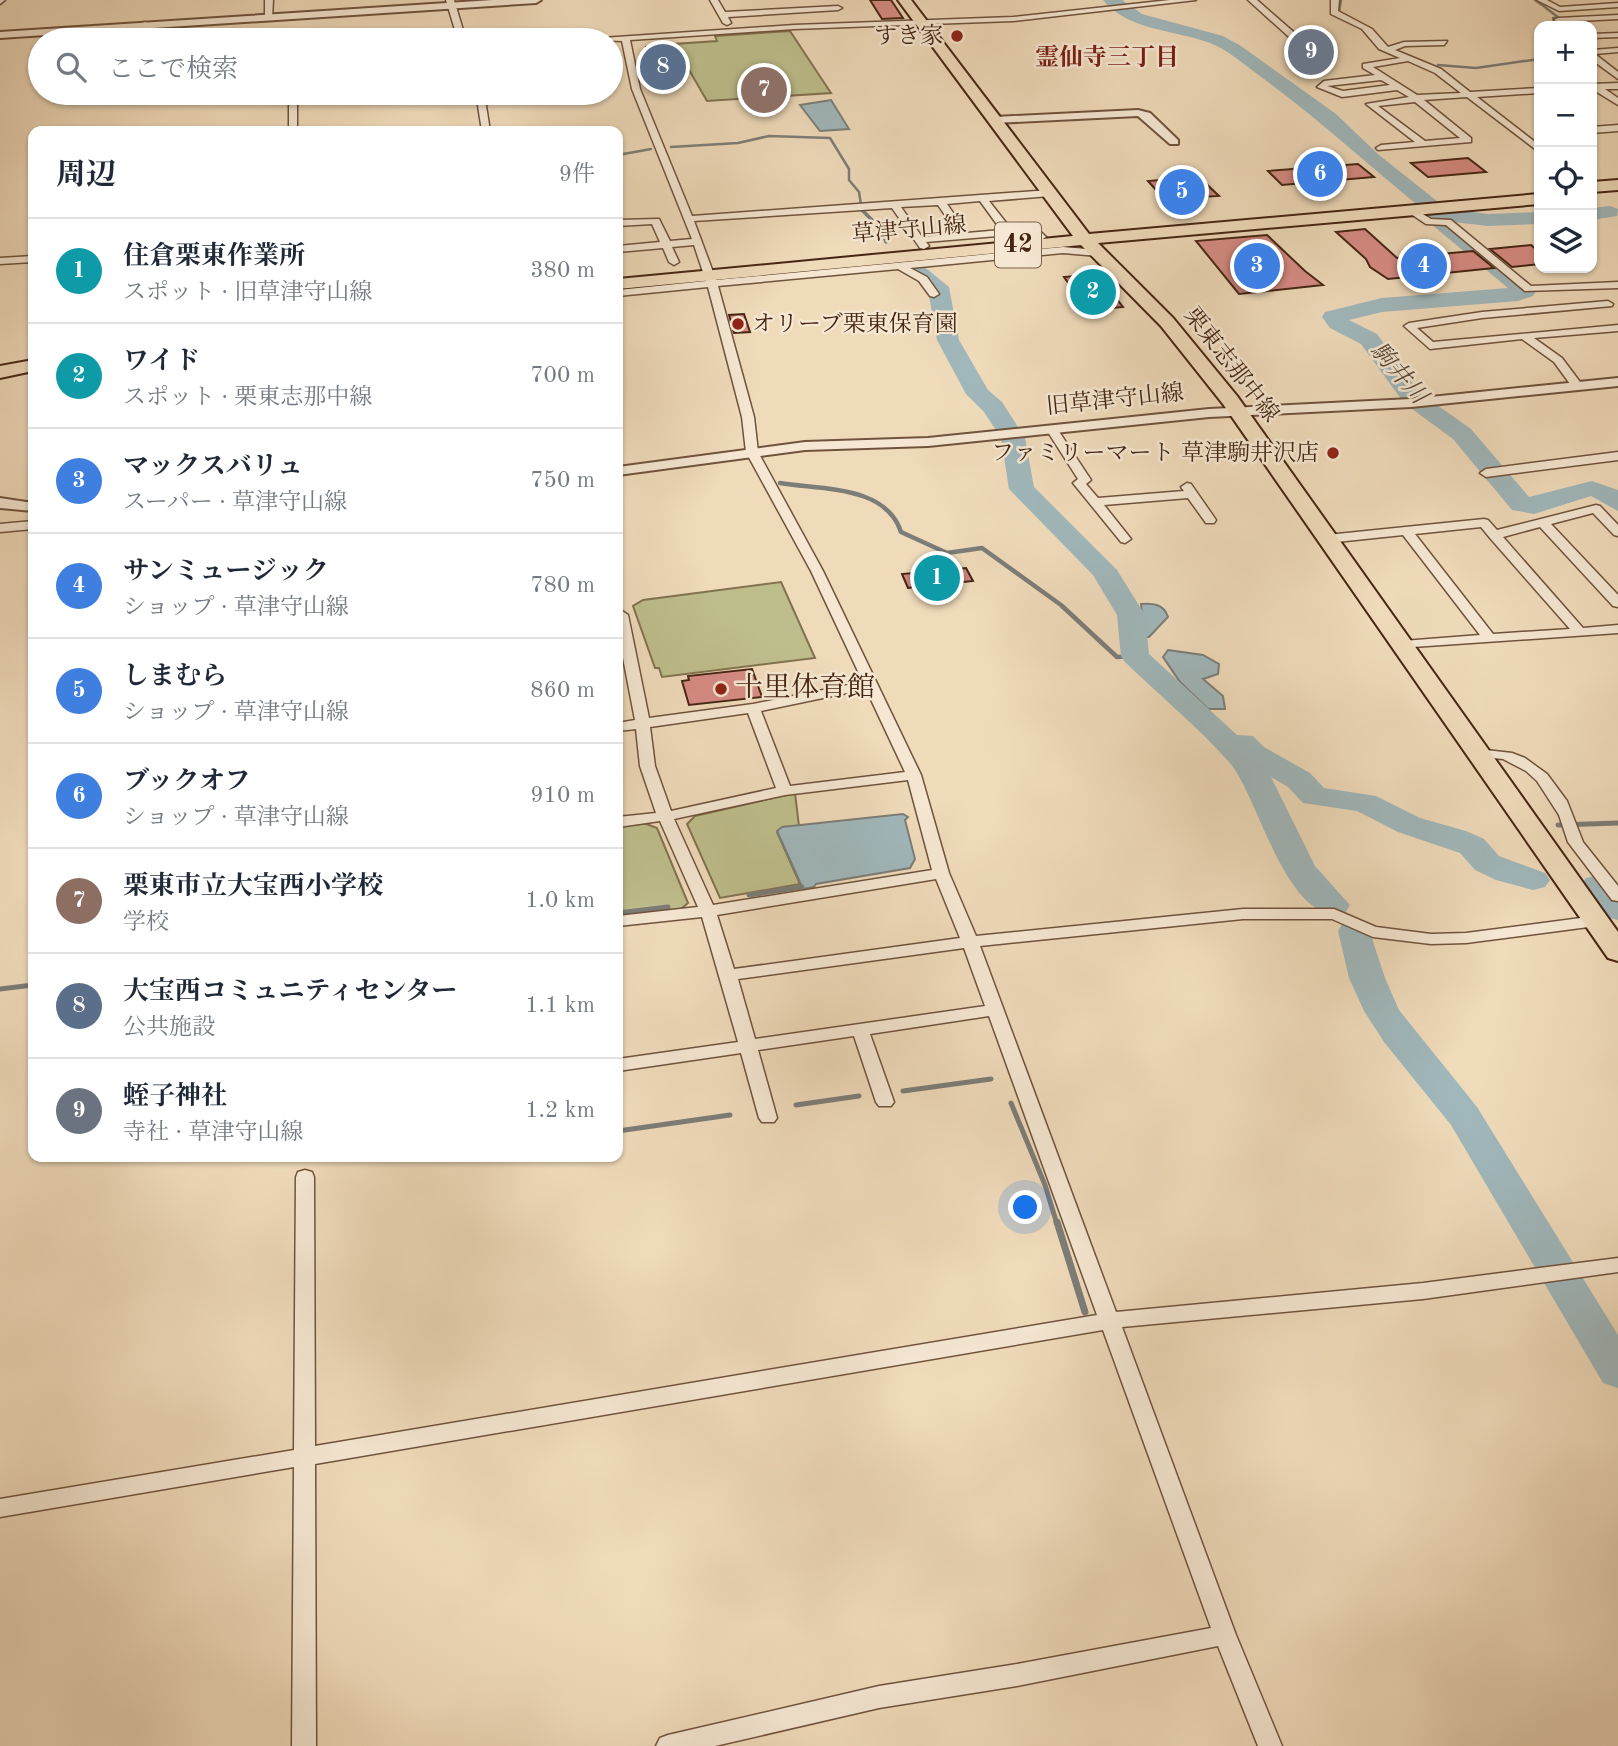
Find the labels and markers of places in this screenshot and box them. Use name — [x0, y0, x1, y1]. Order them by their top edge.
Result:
place label: すき家 — [874, 23, 943, 48]
pin: 9 — [1288, 26, 1334, 78]
marker: すき家 — [949, 28, 965, 44]
pin: 8 — [640, 41, 686, 93]
pin: 7 — [741, 64, 787, 116]
pin: 6 — [1297, 148, 1343, 200]
pin: 5 — [1159, 166, 1205, 218]
pin: 3 — [1234, 240, 1280, 292]
pin: 4 — [1401, 240, 1447, 292]
pin: 2 — [1070, 266, 1116, 318]
place label: オリーブ栗東保育園 — [752, 311, 958, 336]
marker: オリーブ栗東保育園 — [730, 316, 746, 332]
place label: ファミリーマート 草津駒井沢店 — [991, 440, 1319, 465]
marker: ファミリーマート 草津駒井沢店 — [1325, 445, 1341, 461]
pin: 1 — [914, 552, 960, 604]
place label: 十里体育館 — [735, 672, 875, 703]
marker: 十里体育館 — [713, 681, 729, 697]

